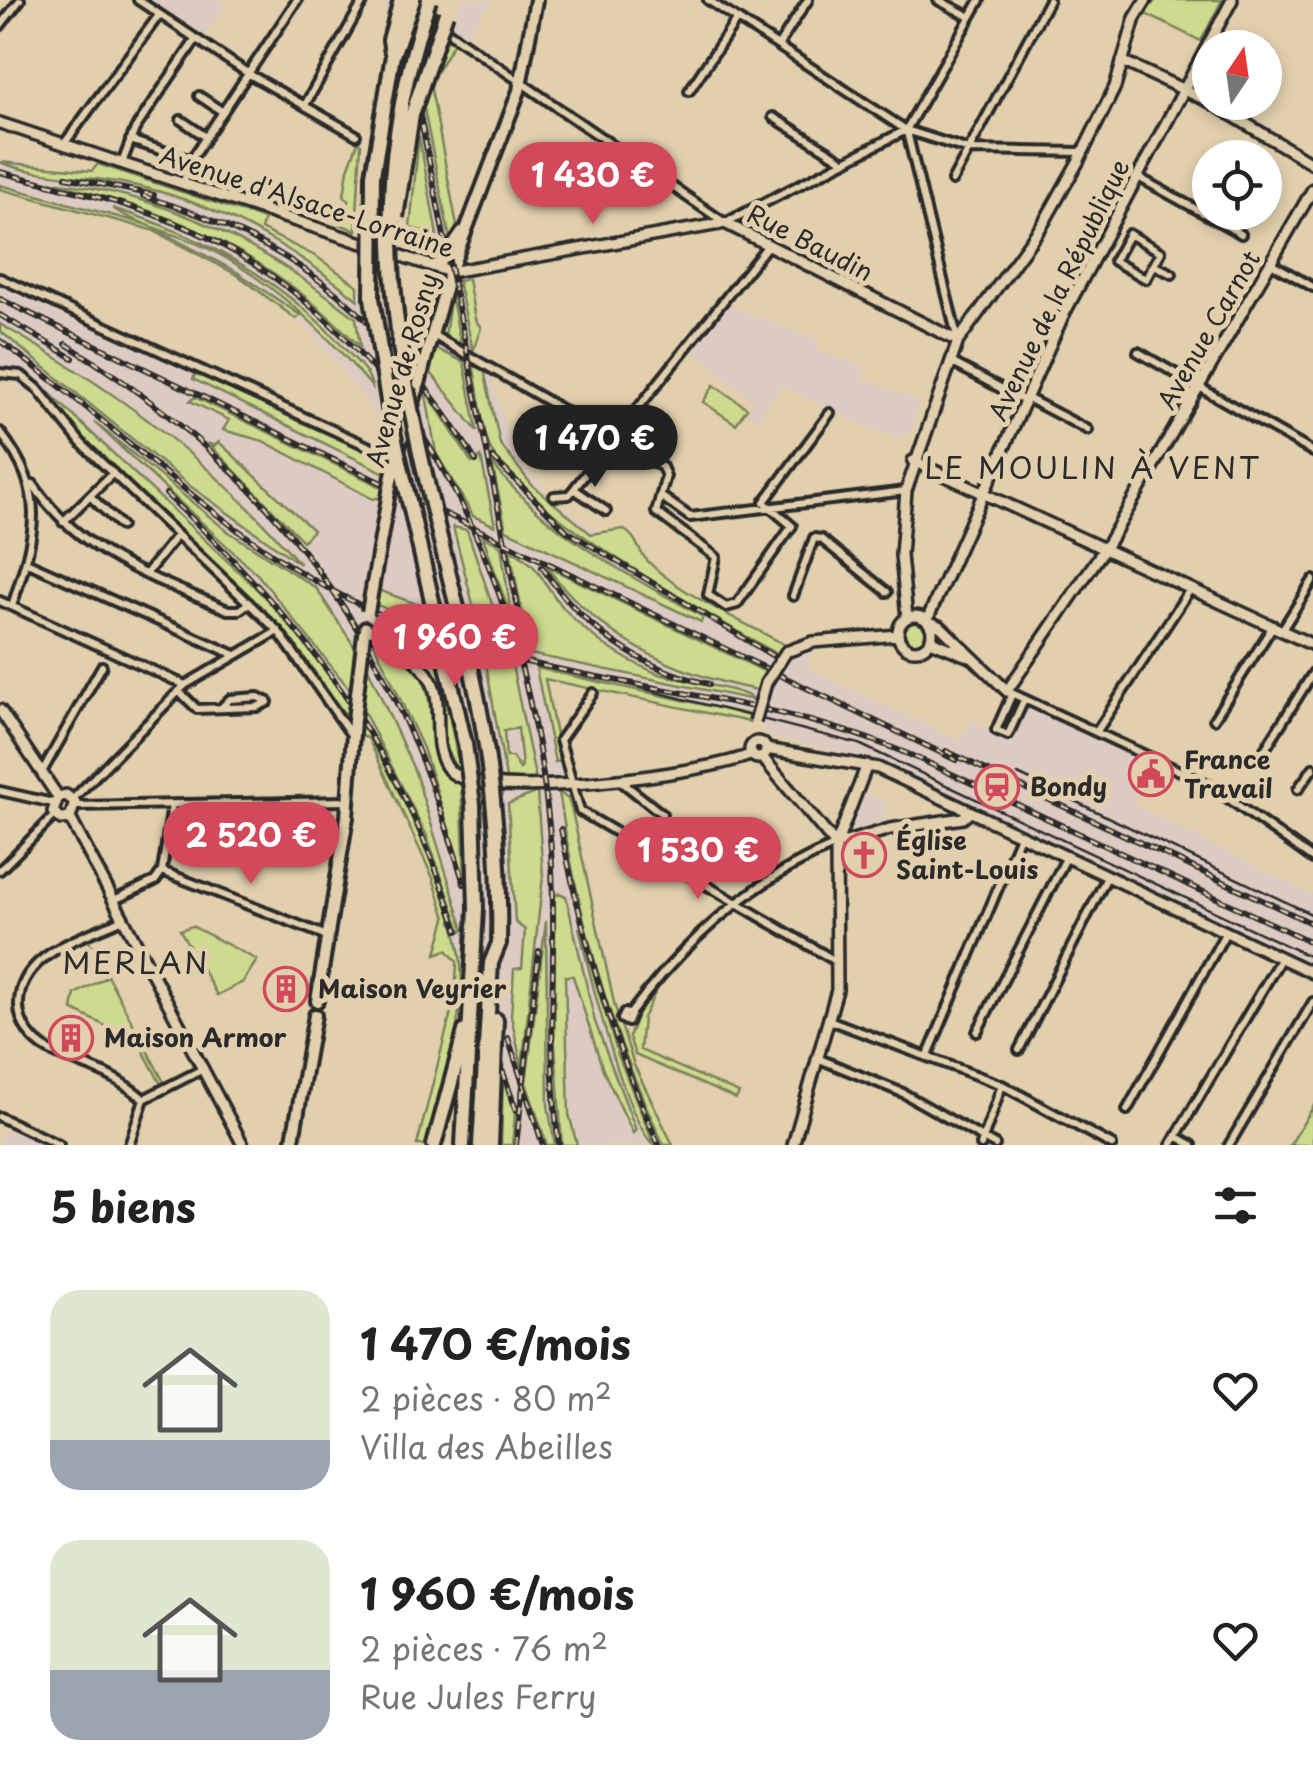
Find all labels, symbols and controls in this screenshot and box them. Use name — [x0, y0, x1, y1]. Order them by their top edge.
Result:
north arrow — [1192, 30, 1282, 120]
map controls — [1192, 30, 1282, 230]
street label: Avenue d'Alsace-Lorraine — [155, 135, 459, 267]
button: locate — [1192, 140, 1282, 230]
pin: 1 430 € — [501, 142, 685, 227]
text: 1 430 € — [531, 150, 655, 198]
street label: Avenue de la République — [978, 152, 1138, 427]
street label: Rue Baudin — [741, 194, 880, 290]
street label: Avenue Carnot — [1147, 243, 1269, 416]
street label: Avenue de Rosny — [355, 268, 447, 472]
pin: 1 470 € — [503, 405, 687, 490]
text: 1 470 € — [535, 413, 655, 461]
district label: LE MOULIN À VENT — [924, 444, 1262, 489]
pin: 1 960 € — [363, 604, 547, 689]
text: 1 960 € — [393, 612, 517, 660]
place label: France Travail — [1184, 740, 1273, 807]
public building icon: France Travail — [1128, 751, 1174, 797]
station icon: Bondy — [974, 764, 1020, 810]
place label: Bondy — [1030, 767, 1107, 805]
pin: 2 520 € — [159, 802, 343, 887]
text: 2 520 € — [185, 810, 317, 858]
pin: 1 530 € — [606, 817, 790, 902]
place label: Église Saint-Louis — [896, 821, 1038, 888]
text: 1 530 € — [637, 825, 759, 873]
church icon: Église Saint-Louis — [841, 832, 887, 878]
district label: MERLAN — [62, 939, 210, 984]
building icon: Maison Veyrier — [263, 966, 309, 1012]
place label: Maison Veyrier — [318, 969, 506, 1007]
building icon: Maison Armor — [48, 1015, 94, 1061]
place label: Maison Armor — [104, 1018, 286, 1056]
text: 5 biens — [50, 1174, 196, 1237]
icon: filters — [1208, 1178, 1263, 1233]
text: 1 470 €/mois — [360, 1311, 631, 1374]
icon: home — [130, 1330, 250, 1450]
icon: heart — [1208, 1363, 1263, 1418]
text: 2 pièces · 80 m² — [360, 1374, 612, 1422]
text: Villa des Abeilles — [360, 1422, 613, 1470]
text: 1 960 €/mois — [360, 1561, 635, 1624]
icon: home — [130, 1580, 250, 1700]
icon: heart — [1208, 1613, 1263, 1668]
text: 2 pièces · 76 m² — [360, 1624, 608, 1672]
text: Rue Jules Ferry — [360, 1672, 597, 1720]

